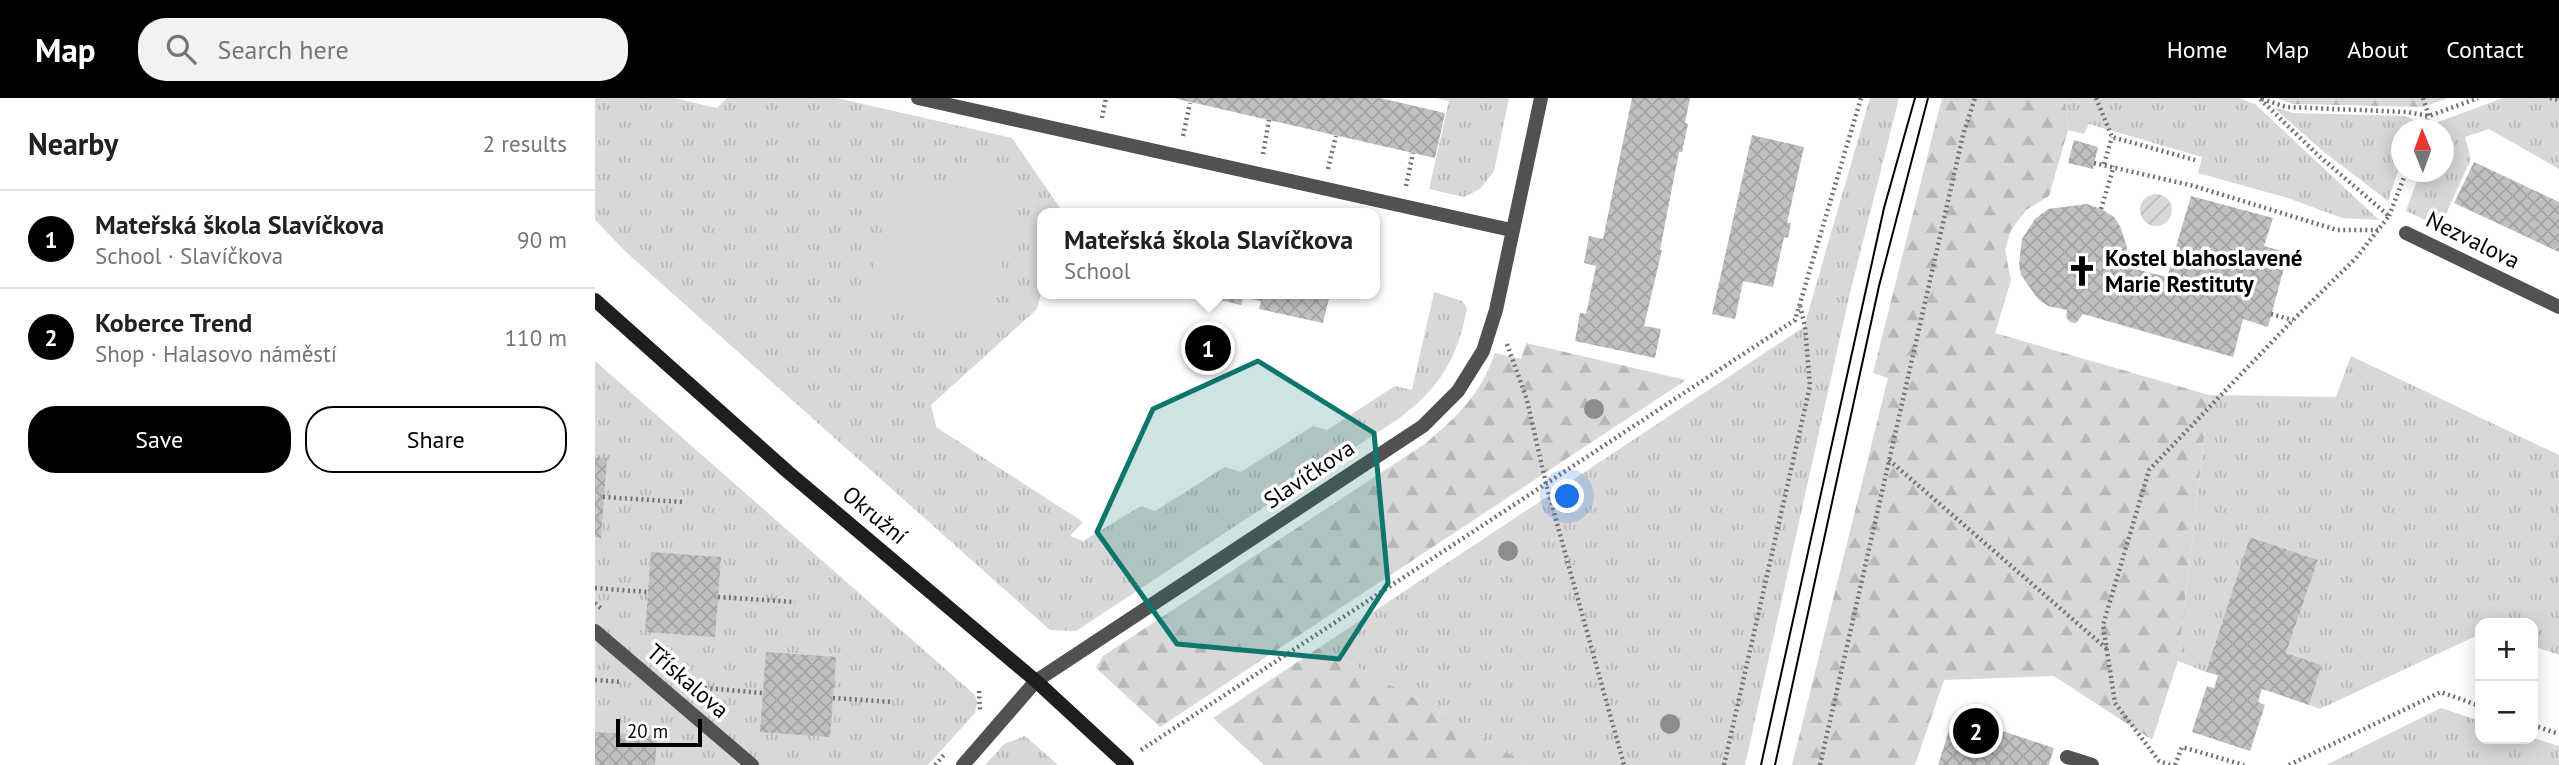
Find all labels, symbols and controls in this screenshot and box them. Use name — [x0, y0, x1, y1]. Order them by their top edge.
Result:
search box — [138, 18, 628, 81]
text: Map — [35, 28, 96, 71]
icon: search — [162, 30, 200, 68]
text: Search here — [218, 33, 349, 66]
text: Home — [2167, 34, 2227, 65]
text: Map — [2265, 34, 2309, 65]
text: About — [2347, 34, 2408, 65]
text: Contact — [2446, 34, 2524, 65]
north arrow — [2391, 119, 2454, 182]
text: Nearby — [28, 124, 118, 163]
text: 2 results — [483, 129, 567, 158]
street label: Nezvalova — [2422, 204, 2525, 275]
text: Mateřská škola Slavíčkova — [95, 208, 384, 241]
popup — [1037, 208, 1380, 299]
text: Mateřská škola Slavíčkova — [1064, 223, 1353, 256]
text: 1 — [44, 225, 58, 254]
text: 90 m — [517, 225, 567, 254]
text: School · Slavíčkova — [95, 241, 283, 270]
place label: Kostel blahoslavené Marie Restituty — [2105, 243, 2302, 298]
church icon: Kostel blahoslavené Marie Restituty — [2065, 254, 2099, 288]
text: School — [1064, 256, 1131, 285]
text: Koberce Trend — [95, 306, 252, 339]
pin: 1 — [1185, 322, 1231, 374]
text: 2 — [44, 323, 58, 352]
text: 110 m — [505, 323, 567, 352]
text: Shop · Halasovo náměstí — [95, 339, 337, 368]
button: Save — [28, 406, 291, 473]
button: Share — [305, 406, 567, 473]
street label: Slavíčkova — [1258, 433, 1360, 514]
street label: Okružní — [837, 479, 914, 550]
your location — [1550, 479, 1584, 513]
map controls — [2475, 618, 2538, 744]
button: + — [2475, 618, 2538, 681]
street label: Třískalova — [641, 637, 735, 724]
button: − — [2475, 681, 2538, 744]
pin: 2 — [1953, 705, 1999, 757]
scale bar — [616, 716, 702, 748]
text: 20 m — [627, 719, 668, 743]

